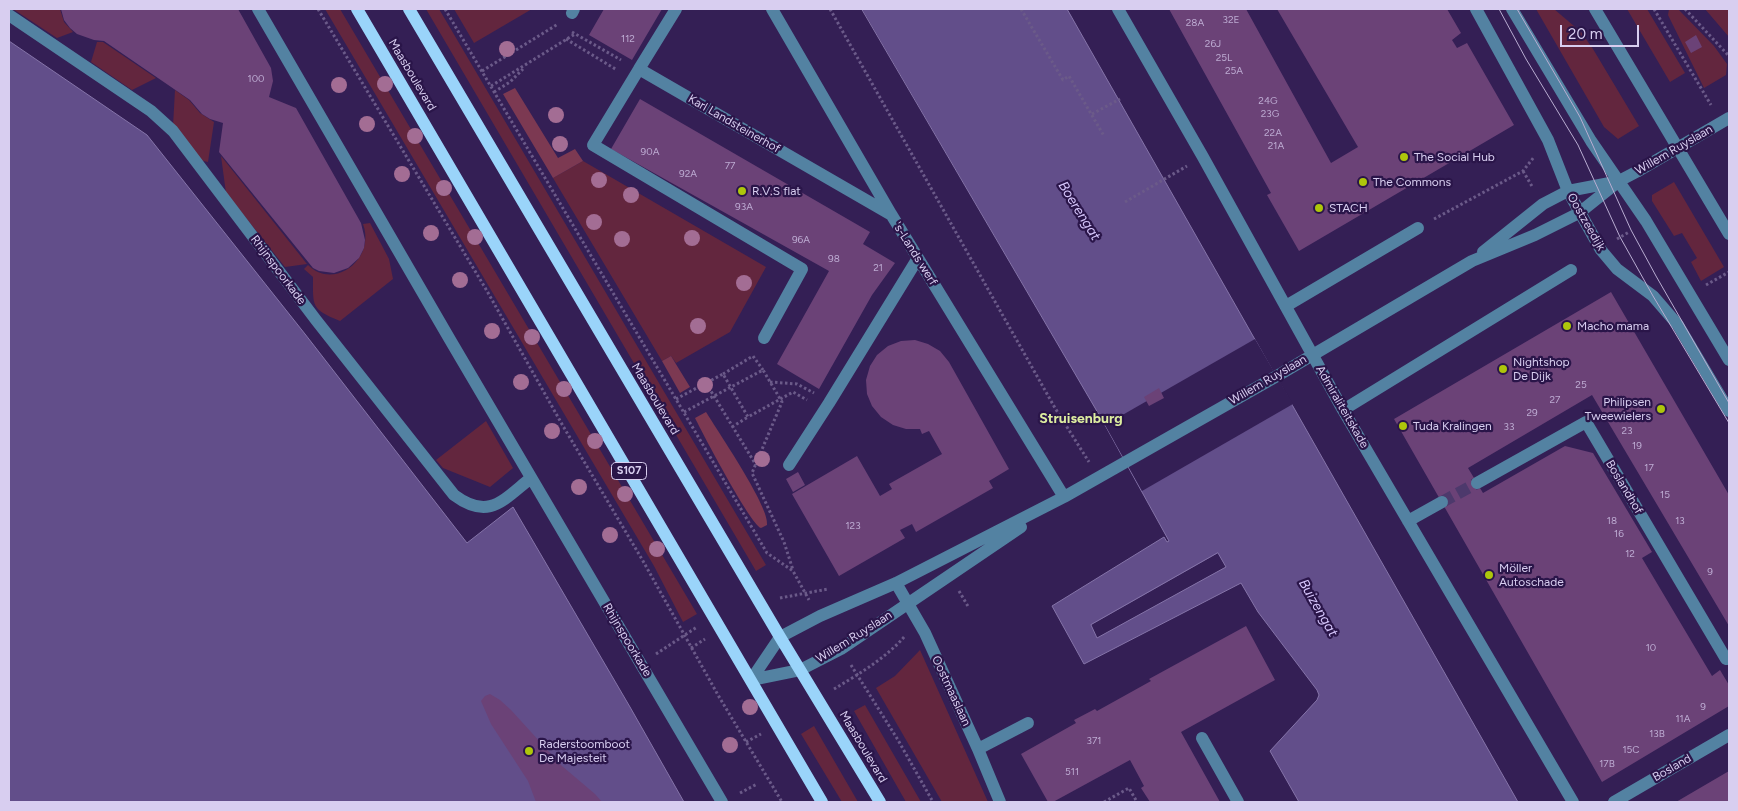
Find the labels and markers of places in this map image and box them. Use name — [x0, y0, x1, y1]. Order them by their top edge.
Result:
place label: The Social Hub — [1414, 150, 1495, 164]
marker: The Social Hub — [1398, 151, 1410, 163]
place label: The Commons — [1373, 175, 1451, 189]
marker: The Commons — [1357, 176, 1369, 188]
place label: R.V.S flat — [752, 184, 801, 198]
marker: R.V.S flat — [736, 185, 748, 197]
place label: STACH — [1329, 201, 1368, 215]
marker: STACH — [1313, 202, 1325, 214]
place label: Macho mama — [1577, 319, 1649, 333]
marker: Macho mama — [1561, 320, 1573, 332]
place label: Nightshop De Dijk — [1513, 355, 1570, 383]
marker: Nightshop De Dijk — [1497, 363, 1509, 375]
place label: Philipsen Tweewielers — [1585, 395, 1651, 423]
marker: Philipsen Tweewielers — [1655, 403, 1667, 415]
place label: Tuda Kralingen — [1413, 419, 1492, 433]
marker: Tuda Kralingen — [1397, 420, 1409, 432]
place label: Möller Autoschade — [1499, 561, 1564, 589]
marker: Möller Autoschade — [1483, 569, 1495, 581]
place label: Raderstoomboot De Majesteit — [539, 737, 630, 765]
marker: Raderstoomboot De Majesteit — [523, 745, 535, 757]

